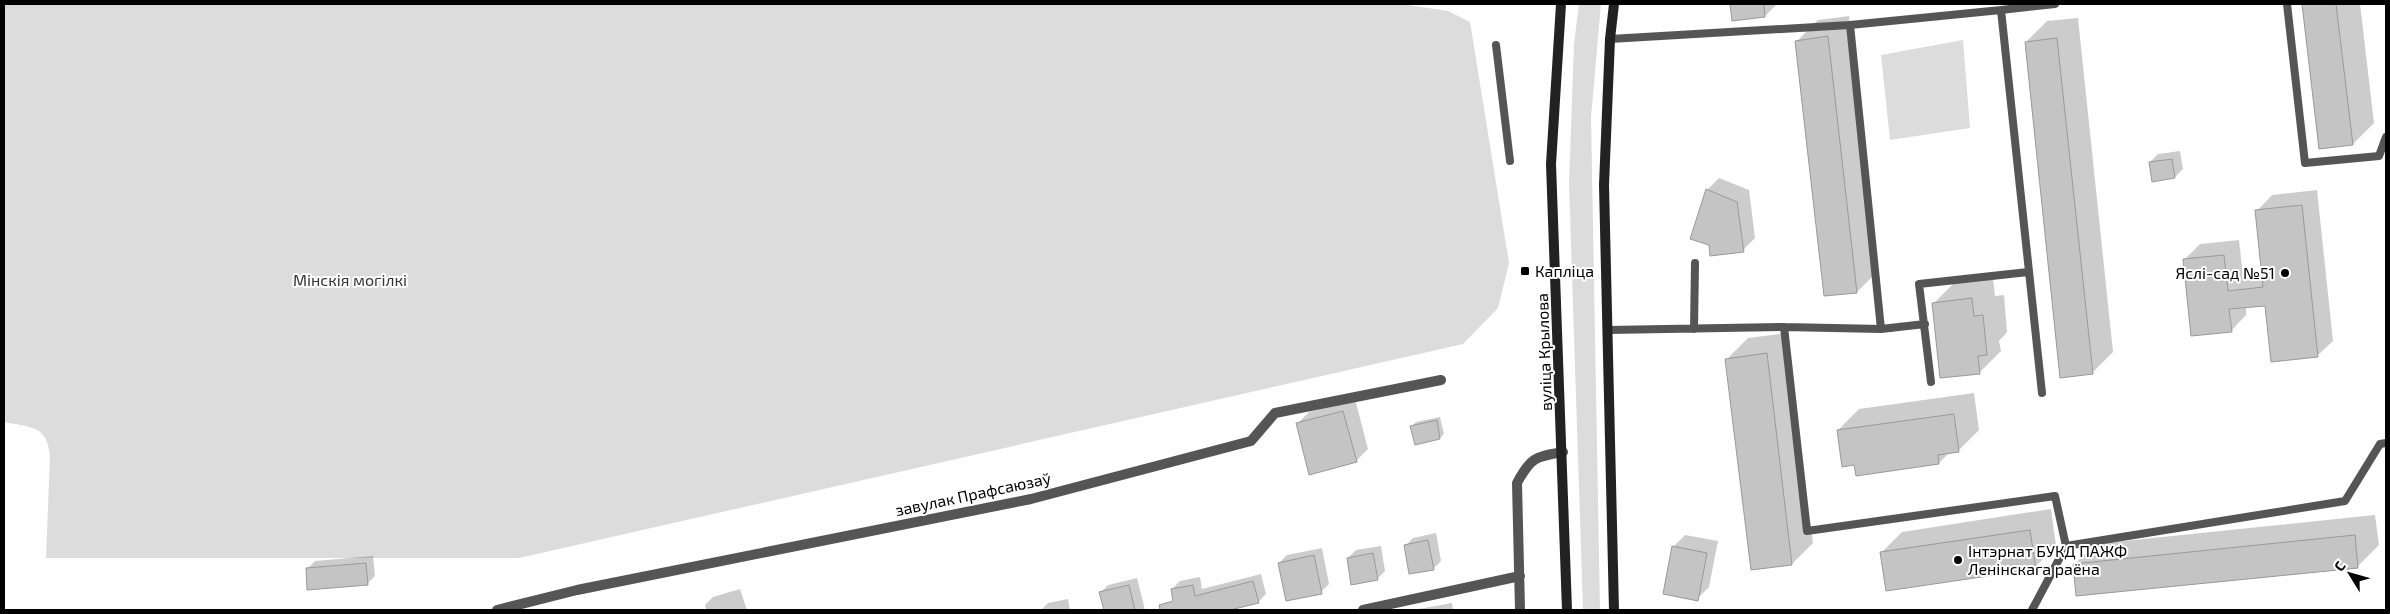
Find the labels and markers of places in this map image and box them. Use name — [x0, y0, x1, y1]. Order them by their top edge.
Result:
place label: Капліца — [1535, 261, 1594, 280]
place label: Яслі-сад №51 — [2175, 263, 2275, 282]
marker: Капліца — [1519, 265, 1531, 277]
marker: Яслі-сад №51 — [2279, 267, 2291, 279]
place label: Інтэрнат БУКД ПАЖФ Ленінскага раёна — [1968, 541, 2127, 578]
marker: Інтэрнат БУКД ПАЖФ Ленінскага раёна — [1952, 554, 1964, 566]

